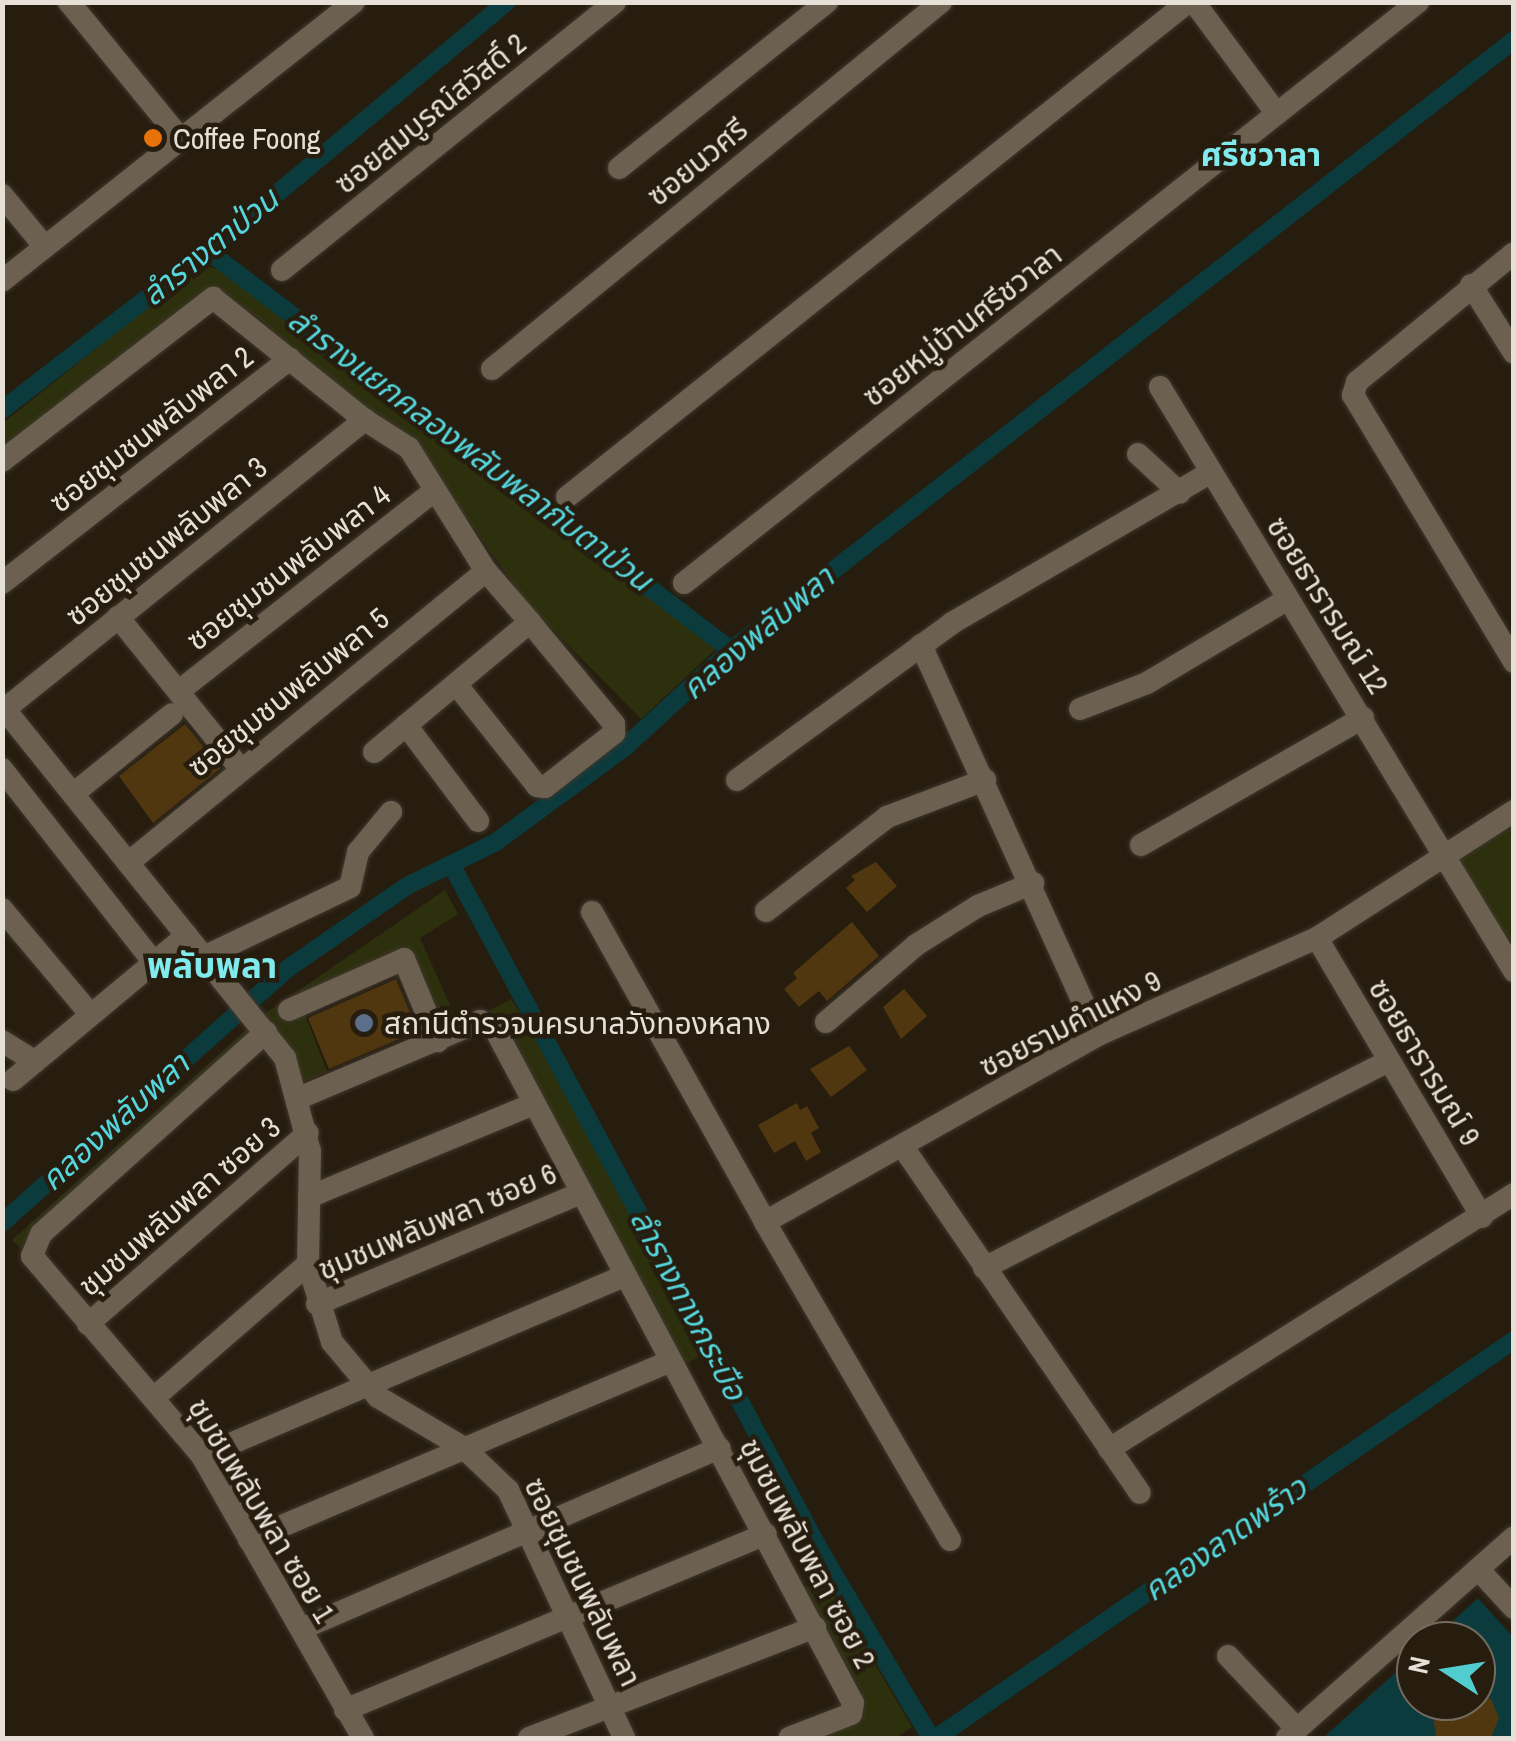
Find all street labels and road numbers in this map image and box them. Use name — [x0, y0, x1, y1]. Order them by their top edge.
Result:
street label: ซอยสมบูรณ์สวัสดิ์ 2 — [327, 25, 533, 201]
street label: ซอยนวศรี — [640, 111, 754, 213]
street label: ซอยหมู่บ้านศรีชวาลา — [855, 236, 1069, 414]
street label: ซอยชุมชนพลับพลา 2 — [42, 338, 260, 520]
street label: ซอยชุมชนพลับพลา 3 — [58, 449, 274, 633]
street label: ซอยชุมชนพลับพลา 4 — [179, 476, 397, 658]
street label: ซอยธารารมณ์ 12 — [1259, 510, 1397, 700]
street label: ซอยชุมชนพลับพลา 5 — [180, 600, 396, 784]
street label: ซอยรามคำแหง 9 — [973, 962, 1167, 1084]
street label: ซอยธารารมณ์ 9 — [1361, 972, 1489, 1152]
street label: ชุมชนพลับพลา ซอย 3 — [71, 1109, 287, 1303]
street label: ชุมชนพลับพลา ซอย 6 — [313, 1155, 561, 1287]
street label: ชุมชนพลับพลา ซอย 1 — [181, 1391, 343, 1629]
street label: ชุมชนพลับพลา ซอย 2 — [732, 1432, 884, 1674]
street label: ซอยชุมชนพลับพลา — [517, 1472, 649, 1692]

